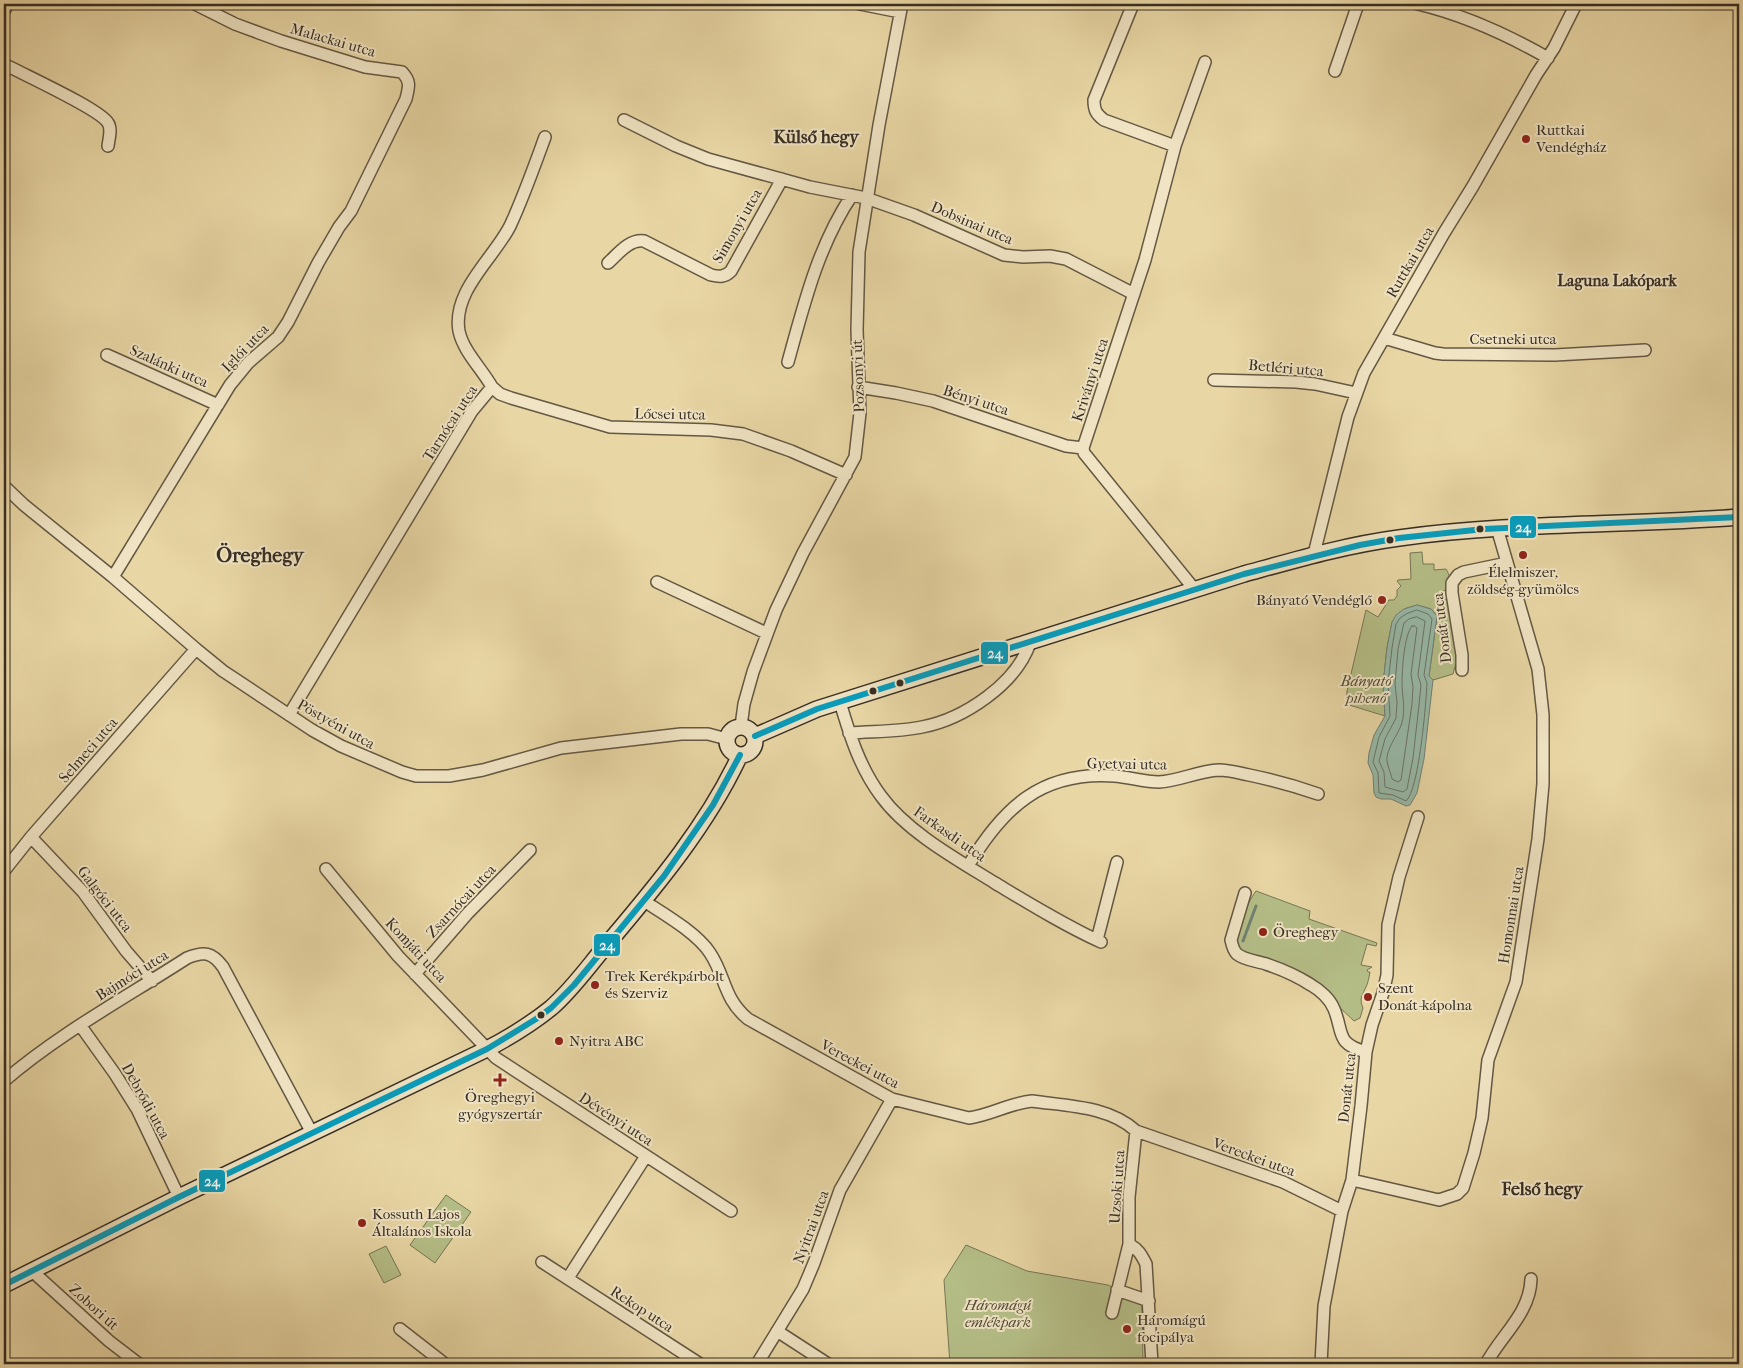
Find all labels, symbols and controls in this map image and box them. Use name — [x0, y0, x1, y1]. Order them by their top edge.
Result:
street label: Malackai utca — [288, 19, 379, 61]
place label: Ruttkai Vendégház — [1535, 121, 1607, 156]
district label: Külső hegy — [773, 127, 860, 148]
marker: Ruttkai Vendégház — [1520, 133, 1532, 145]
street label: Simonyi utca — [708, 185, 766, 267]
street label: Dobsinai utca — [928, 198, 1017, 249]
street label: Ruttkai utca — [1382, 222, 1438, 301]
district label: Laguna Lakópark — [1557, 271, 1677, 291]
street label: Iglói utca — [218, 319, 273, 376]
street label: Csetneki utca — [1469, 330, 1558, 348]
street label: Kriványi utca — [1068, 335, 1112, 424]
street label: Pozsonyi út — [848, 338, 868, 413]
street label: Szalánki utca — [127, 341, 212, 392]
street label: Betléri utca — [1248, 356, 1325, 380]
street label: Tarnócai utca — [419, 381, 482, 464]
street label: Bényi utca — [941, 381, 1012, 419]
street label: Lőcsei utca — [634, 404, 707, 424]
line badge: 24 — [1509, 515, 1537, 539]
text: 24 — [1515, 519, 1531, 536]
unlabelled marker — [1475, 524, 1485, 534]
unlabelled marker — [1385, 535, 1395, 545]
district label: Öreghegy — [216, 542, 305, 567]
marker: Élelmiszer, zöldség-gyümölcs — [1517, 549, 1529, 561]
place label: Élelmiszer, zöldség-gyümölcs — [1467, 563, 1579, 598]
place label: Bányató Vendéglő — [1256, 591, 1372, 609]
street label: Donát utca — [1429, 591, 1455, 664]
marker: Bányató Vendéglő — [1376, 594, 1388, 606]
line badge: 24 — [980, 641, 1009, 665]
text: 24 — [987, 645, 1003, 662]
park label: Bányató pihenő — [1339, 672, 1393, 707]
unlabelled marker — [895, 678, 905, 688]
unlabelled marker — [868, 686, 878, 696]
street label: Pöstyéni utca — [294, 695, 379, 753]
street label: Selmeci utca — [55, 713, 122, 786]
street label: Gyetvai utca — [1087, 754, 1168, 774]
street label: Farkasdi utca — [910, 802, 991, 866]
street label: Zsarnócai utca — [422, 860, 500, 941]
street label: Galgóci utca — [74, 862, 137, 936]
street label: Homonnai utca — [1494, 864, 1528, 965]
street label: Komjáti utca — [382, 914, 451, 987]
place label: Öreghegy — [1273, 923, 1339, 941]
marker: Öreghegy — [1257, 926, 1269, 938]
line badge: 24 — [593, 933, 621, 957]
text: 24 — [599, 937, 615, 954]
street label: Bajmóci utca — [92, 945, 173, 1004]
place label: Trek Kerékpárbolt és Szerviz — [605, 967, 725, 1002]
marker: Trek Kerékpárbolt és Szerviz — [589, 979, 601, 991]
place label: Szent Donát-kápolna — [1378, 979, 1473, 1014]
marker: Szent Donát-kápolna — [1362, 991, 1374, 1003]
unlabelled marker — [536, 1010, 546, 1020]
place label: Nyitra ABC — [569, 1032, 644, 1050]
marker: Nyitra ABC — [553, 1035, 565, 1047]
street label: Vereckei utca — [817, 1035, 903, 1093]
street label: Donát utca — [1334, 1051, 1360, 1124]
street label: Debrődi utca — [118, 1060, 175, 1143]
marker: Öreghegyi gyógyszertár — [494, 1074, 506, 1086]
place label: Öreghegyi gyógyszertár — [458, 1088, 543, 1123]
street label: Dévényi utca — [576, 1088, 657, 1150]
street label: Vereckei utca — [1209, 1133, 1299, 1181]
street label: Uzsoki utca — [1105, 1148, 1129, 1225]
line badge: 24 — [198, 1169, 226, 1193]
text: 24 — [204, 1173, 220, 1190]
district label: Felső hegy — [1500, 1179, 1584, 1200]
street label: Nyitrai utca — [789, 1187, 833, 1266]
place label: Kossuth Lajos Általános Iskola — [371, 1205, 473, 1240]
marker: Kossuth Lajos Általános Iskola — [356, 1217, 368, 1229]
street label: Zobori út — [65, 1280, 123, 1334]
street label: Rekop utca — [607, 1282, 678, 1337]
park label: Háromágú emlékpark — [964, 1296, 1032, 1331]
place label: Háromágú focipálya — [1137, 1311, 1206, 1346]
marker: Háromágú focipálya — [1121, 1323, 1133, 1335]

